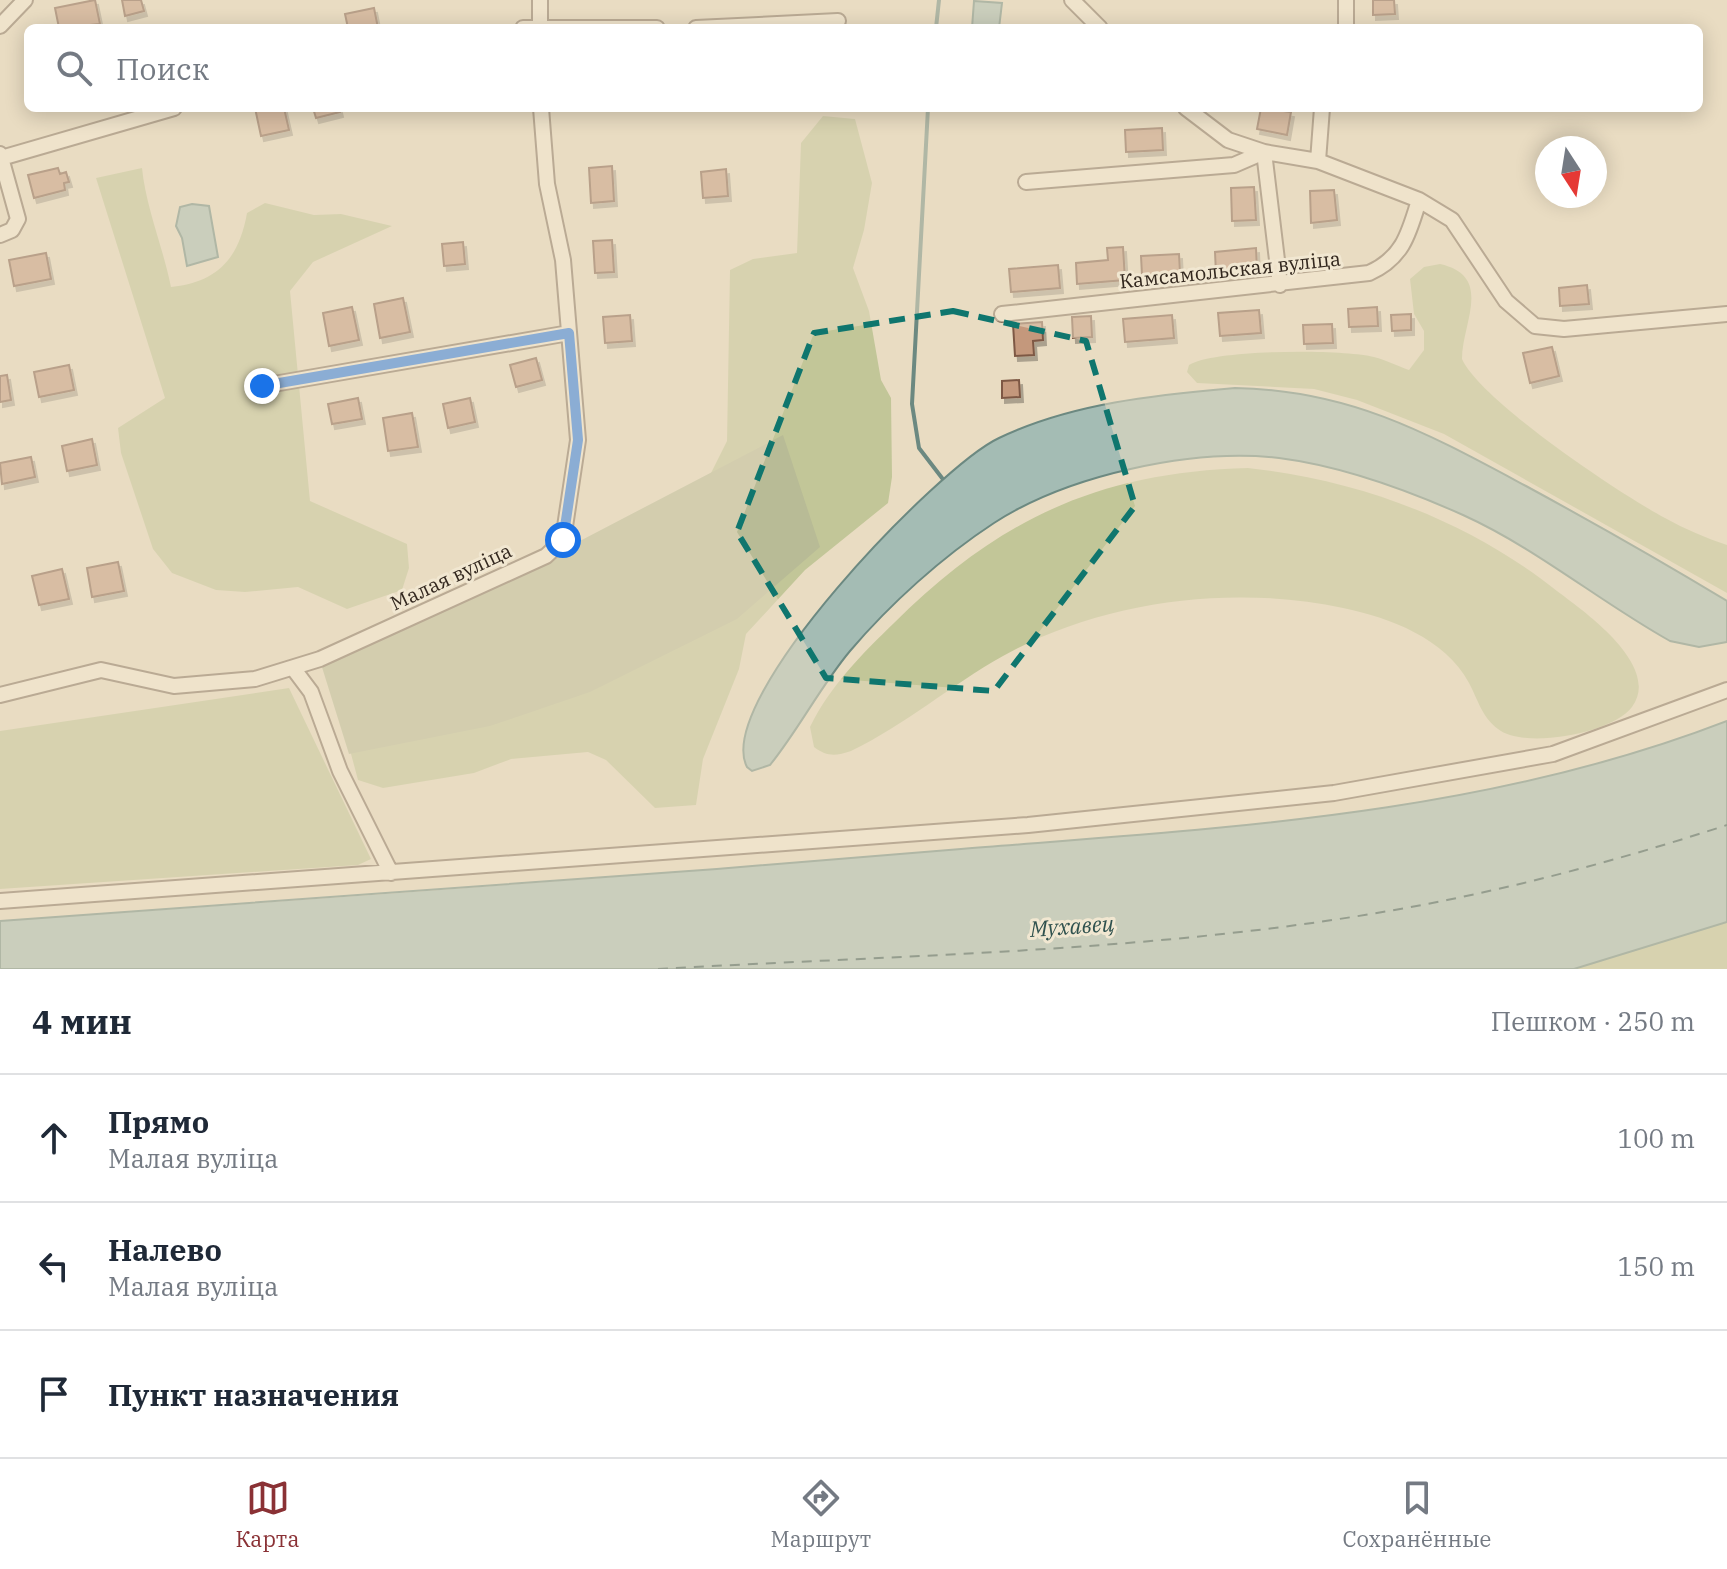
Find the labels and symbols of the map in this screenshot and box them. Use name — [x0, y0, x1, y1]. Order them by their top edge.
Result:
north arrow — [1535, 136, 1607, 208]
street label: Камсамольская вуліца — [1118, 244, 1342, 295]
route end — [244, 368, 280, 404]
route start — [545, 522, 581, 558]
street label: Малая вуліца — [386, 537, 516, 616]
water label: Мухавец — [1028, 908, 1115, 943]

